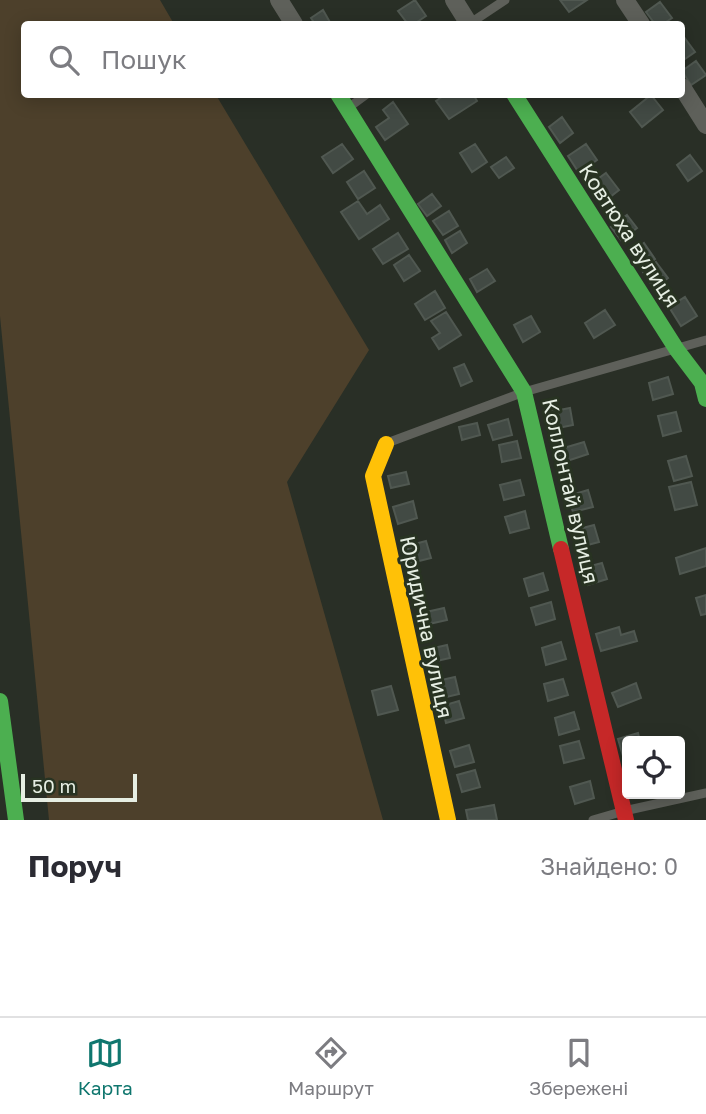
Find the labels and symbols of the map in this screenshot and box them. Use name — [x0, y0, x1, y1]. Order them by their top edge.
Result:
street label: Ковтюха вулиця — [574, 158, 686, 312]
street label: Коллонтай вулиця — [537, 396, 605, 586]
street label: Юридична вулиця — [395, 533, 459, 721]
scale bar — [21, 771, 136, 803]

